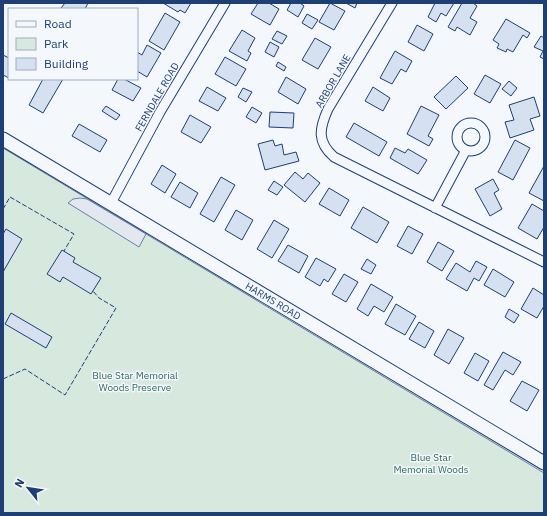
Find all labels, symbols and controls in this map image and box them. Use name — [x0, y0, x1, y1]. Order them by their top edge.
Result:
legend — [8, 8, 138, 80]
text: Road — [44, 16, 72, 31]
text: Park — [44, 36, 69, 51]
street label: ARBOR LANE — [312, 52, 354, 110]
text: Building — [44, 56, 89, 71]
street label: FERNDALE ROAD — [132, 60, 182, 134]
street label: HARMS ROAD — [243, 279, 303, 323]
park label: Blue Star Memorial Woods Preserve — [92, 369, 178, 394]
park label: Blue Star Memorial Woods — [393, 451, 469, 476]
north arrow — [8, 468, 48, 508]
text: N — [11, 476, 27, 490]

